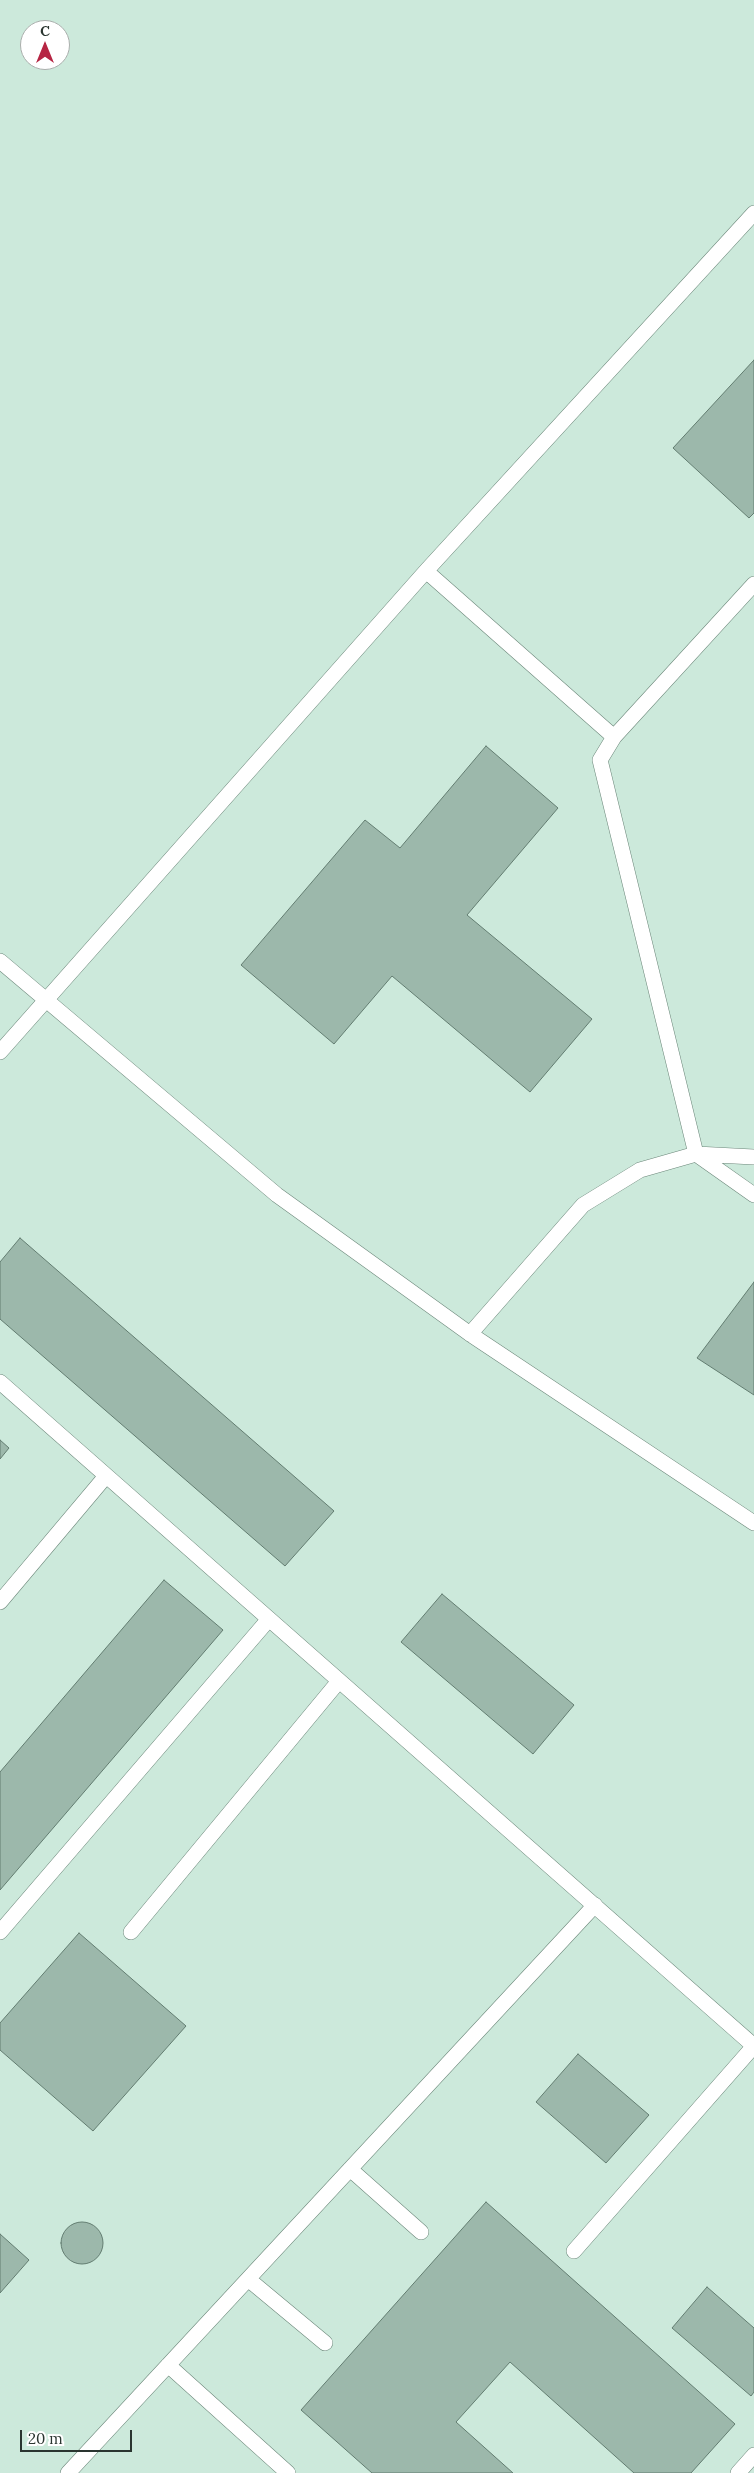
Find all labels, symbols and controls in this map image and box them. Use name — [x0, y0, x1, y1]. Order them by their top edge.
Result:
north arrow — [20, 20, 70, 70]
text: С — [40, 22, 50, 40]
scale bar — [22, 2420, 135, 2452]
text: 20 m — [28, 2429, 63, 2448]

